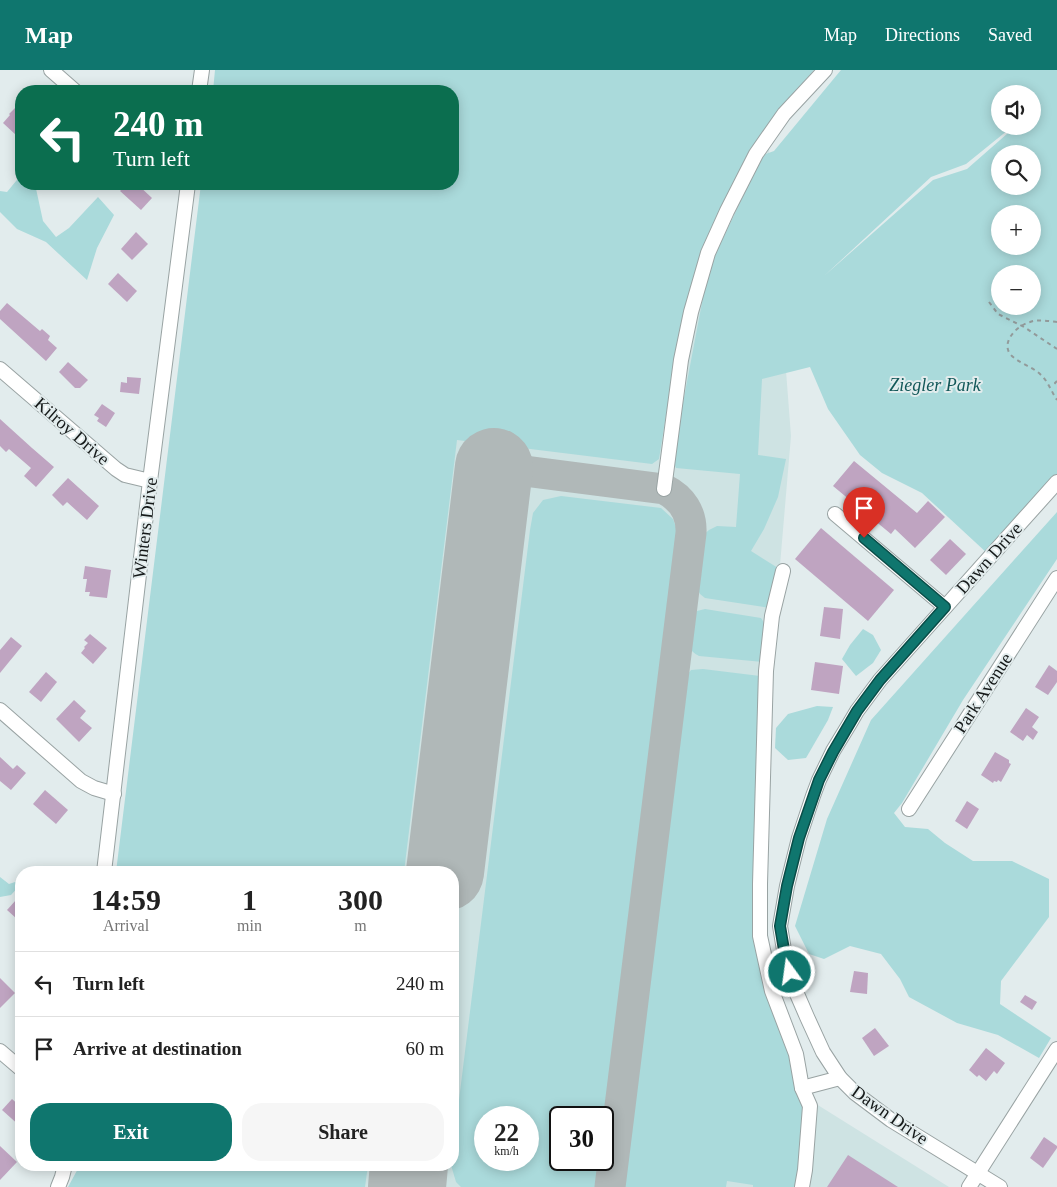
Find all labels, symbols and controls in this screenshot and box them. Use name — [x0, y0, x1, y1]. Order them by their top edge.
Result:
text: Map — [25, 22, 73, 48]
text: Map — [824, 25, 857, 45]
text: Directions — [885, 25, 960, 45]
text: Saved — [988, 25, 1032, 45]
map controls — [991, 85, 1041, 315]
button: sound — [991, 85, 1041, 135]
icon: left — [30, 105, 95, 170]
text: 240 m — [113, 105, 203, 144]
button: search — [991, 145, 1041, 195]
text: Turn left — [113, 146, 190, 171]
button: + — [991, 205, 1041, 255]
button: − — [991, 265, 1041, 315]
park label: Ziegler Park — [889, 375, 982, 395]
street label: Kilroy Drive — [31, 393, 113, 469]
street label: Winters Drive — [129, 476, 161, 580]
pin — [843, 487, 885, 538]
icon: arrive — [850, 494, 878, 522]
street label: Dawn Drive — [952, 518, 1026, 598]
street label: Park Avenue — [950, 649, 1016, 737]
text: 14:59 — [91, 883, 161, 916]
text: 1 — [242, 883, 257, 916]
text: 300 — [338, 883, 383, 916]
text: Arrival — [103, 917, 149, 934]
text: min — [237, 917, 262, 934]
text: m — [354, 917, 367, 934]
position arrow — [763, 945, 815, 997]
icon: left — [30, 970, 58, 998]
text: Turn left — [73, 973, 145, 994]
text: 240 m — [396, 973, 444, 994]
icon: arrive — [30, 1035, 58, 1063]
text: Arrive at destination — [73, 1038, 242, 1059]
text: 60 m — [405, 1038, 444, 1059]
street label: Dawn Drive — [848, 1081, 932, 1149]
button: Exit — [30, 1103, 232, 1161]
button: Share — [242, 1103, 444, 1161]
speed limit sign: 30 — [549, 1106, 614, 1171]
text: 22 — [494, 1119, 519, 1146]
text: km/h — [494, 1144, 519, 1158]

